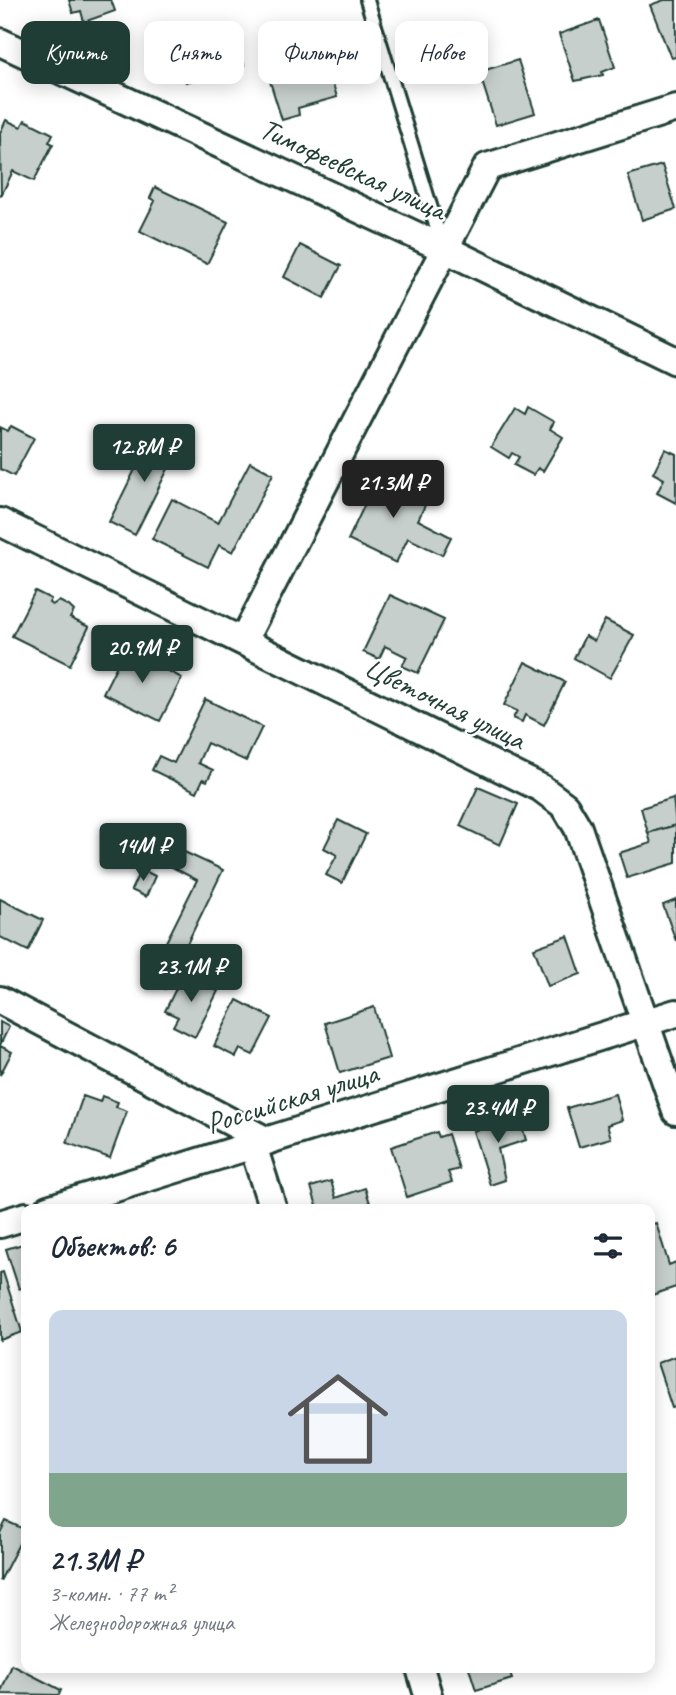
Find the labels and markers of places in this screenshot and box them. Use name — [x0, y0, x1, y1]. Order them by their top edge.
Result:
pin: 12.8M ₽ — [79, 424, 209, 484]
pin: 21.3M ₽ — [328, 461, 458, 520]
pin: 20.9M ₽ — [77, 626, 207, 685]
pin: 14M ₽ — [94, 824, 192, 883]
pin: 23.1M ₽ — [126, 944, 256, 1004]
pin: 23.4M ₽ — [433, 1086, 563, 1145]

